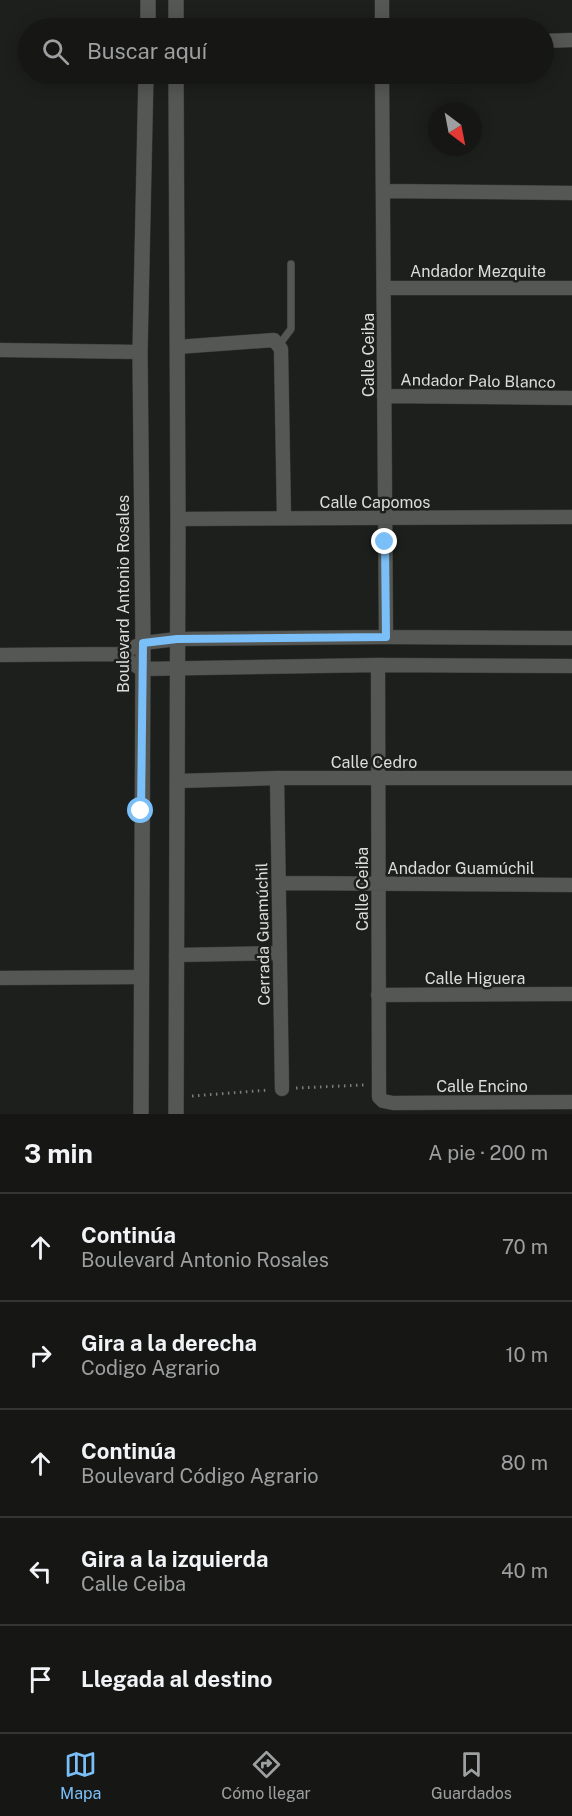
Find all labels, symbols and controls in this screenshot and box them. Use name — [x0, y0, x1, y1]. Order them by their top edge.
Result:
search box — [18, 18, 554, 84]
icon: search — [39, 35, 72, 68]
text: Buscar aquí — [87, 38, 207, 64]
north arrow — [428, 102, 482, 156]
street label: Andador Mezquite — [410, 262, 546, 281]
street label: Calle Ceiba — [359, 313, 378, 397]
street label: Andador Palo Blanco — [400, 370, 556, 392]
street label: Calle Capomos — [320, 493, 430, 512]
street label: Boulevard Antonio Rosales — [114, 495, 133, 693]
route end — [371, 528, 397, 554]
street label: Calle Cedro — [331, 753, 417, 772]
route start — [127, 797, 153, 823]
street label: Calle Ceiba — [353, 847, 372, 931]
street label: Andador Guamúchil — [387, 859, 535, 878]
street label: Cerrada Guamúchil — [252, 862, 274, 1006]
street label: Calle Higuera — [425, 969, 525, 988]
street label: Calle Encino — [436, 1077, 528, 1096]
text: 3 min — [24, 1138, 93, 1169]
text: A pie · 200 m — [428, 1141, 548, 1165]
text: Continúa — [81, 1222, 176, 1248]
icon: ahead — [24, 1231, 57, 1264]
text: 70 m — [502, 1235, 548, 1259]
text: Boulevard Antonio Rosales — [81, 1248, 329, 1272]
text: Gira a la derecha — [81, 1330, 257, 1356]
icon: right — [24, 1339, 57, 1372]
text: 10 m — [505, 1343, 548, 1367]
text: Codigo Agrario — [81, 1356, 220, 1380]
text: Continúa — [81, 1438, 176, 1464]
icon: ahead — [24, 1447, 57, 1480]
text: 80 m — [501, 1451, 548, 1475]
text: Boulevard Código Agrario — [81, 1464, 319, 1488]
text: Gira a la izquierda — [81, 1546, 268, 1572]
icon: left — [24, 1555, 57, 1588]
text: 40 m — [501, 1559, 548, 1583]
text: Calle Ceiba — [81, 1572, 186, 1596]
icon: arrive — [24, 1663, 57, 1696]
text: Llegada al destino — [81, 1666, 272, 1692]
tab: Mapa — [60, 1748, 101, 1803]
tab: Cómo llegar — [221, 1748, 311, 1803]
tab: Guardados — [431, 1748, 512, 1803]

